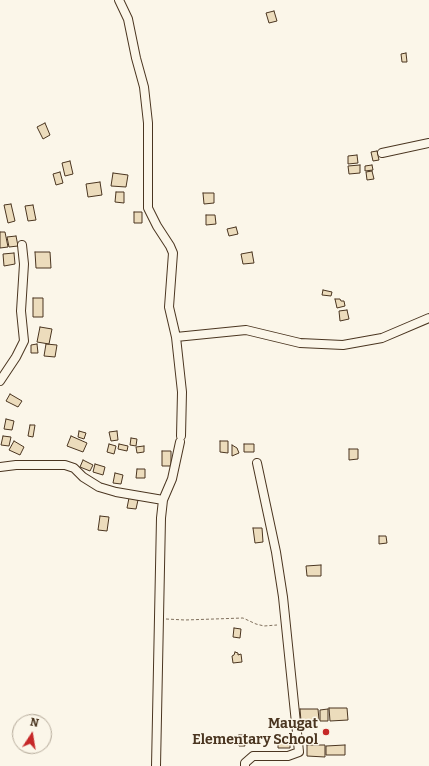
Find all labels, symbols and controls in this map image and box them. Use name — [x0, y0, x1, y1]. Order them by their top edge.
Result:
north arrow — [12, 714, 52, 754]
text: N — [29, 716, 40, 730]
place label: Maugat Elementary School — [192, 716, 318, 748]
marker: Maugat Elementary School — [321, 727, 331, 737]

